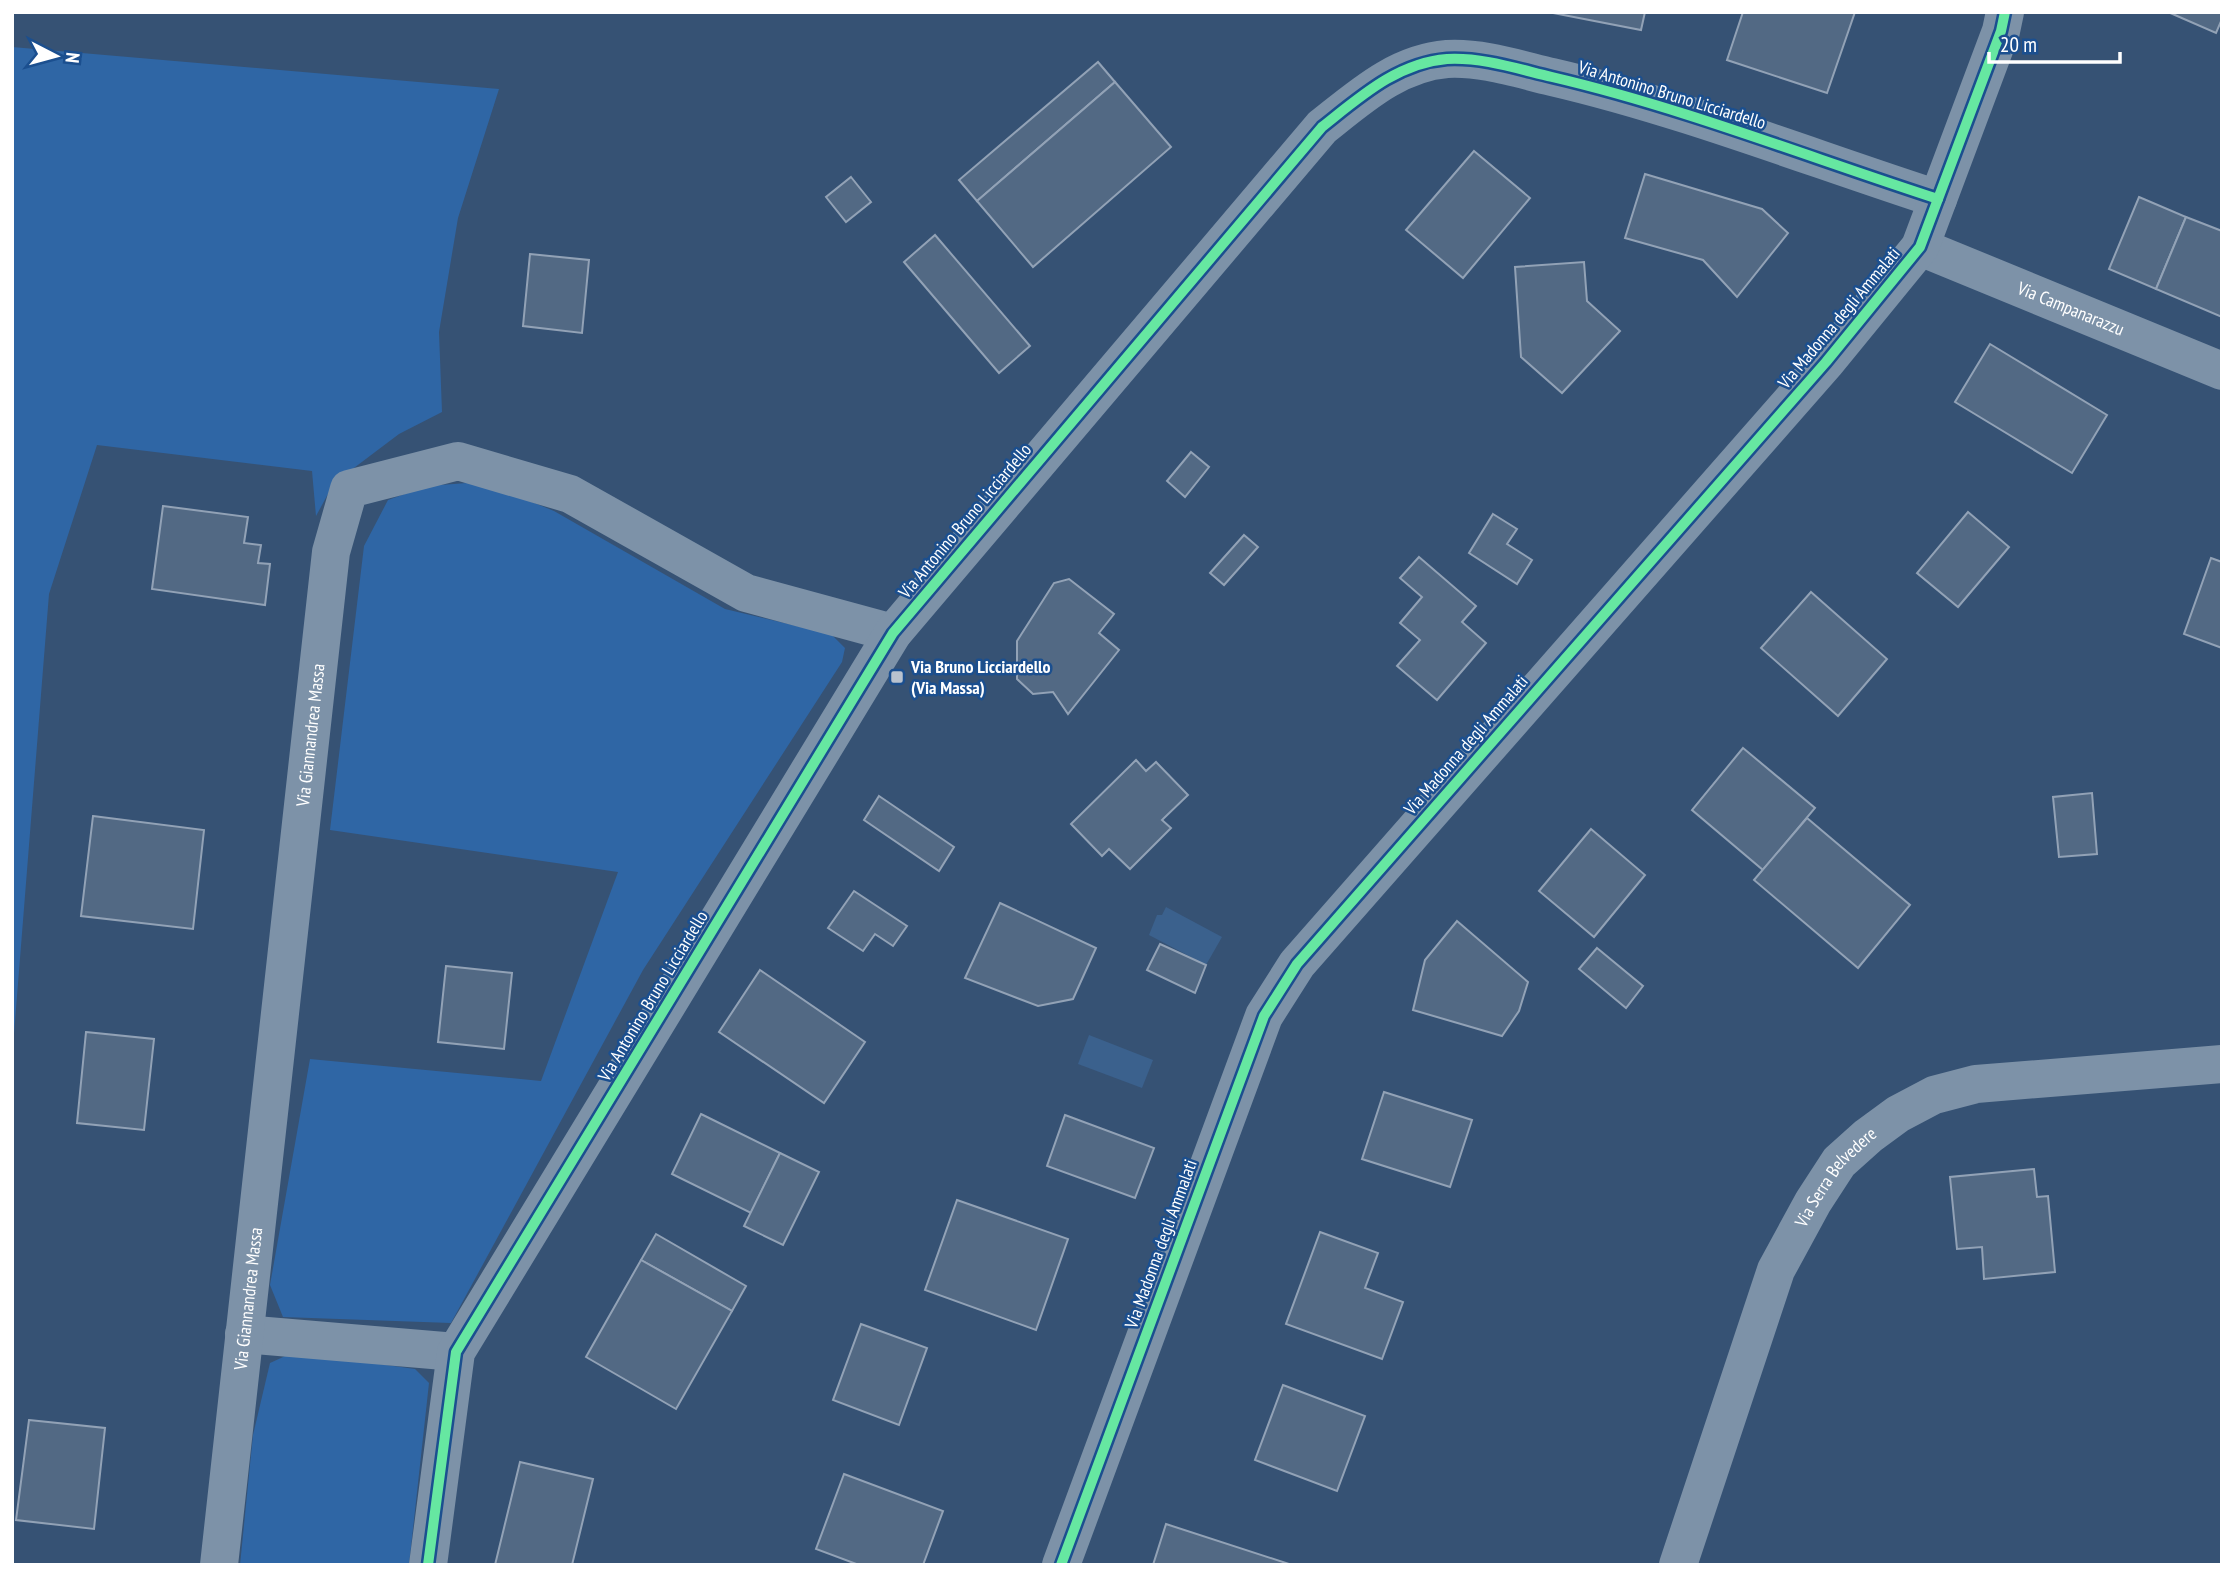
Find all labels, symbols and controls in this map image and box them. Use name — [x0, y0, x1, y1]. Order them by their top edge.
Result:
north arrow — [21, 21, 91, 91]
scale bar — [1989, 21, 2120, 65]
text: 20 m — [2000, 31, 2037, 58]
text: N — [60, 51, 85, 64]
street label: Via Antonino Bruno Licciardello — [1575, 55, 1769, 134]
street label: Via Madonna degli Ammalati — [1772, 242, 1905, 394]
street label: Via Campanarazzu — [2013, 276, 2128, 341]
street label: Via Antonino Bruno Licciardello — [892, 438, 1036, 604]
place label: Via Bruno Licciardello (Via Massa) — [910, 655, 1050, 699]
street label: Via Giannandrea Massa — [291, 662, 330, 809]
marker: Via Bruno Licciardello (Via Massa) — [889, 669, 905, 685]
street label: Via Madonna degli Ammalati — [1398, 670, 1533, 820]
street label: Via Antonino Bruno Licciardello — [592, 906, 713, 1086]
street label: Via Serra Belvedere — [1789, 1122, 1881, 1232]
street label: Via Madonna degli Ammalati — [1119, 1156, 1202, 1332]
street label: Via Giannandrea Massa — [229, 1226, 267, 1372]

